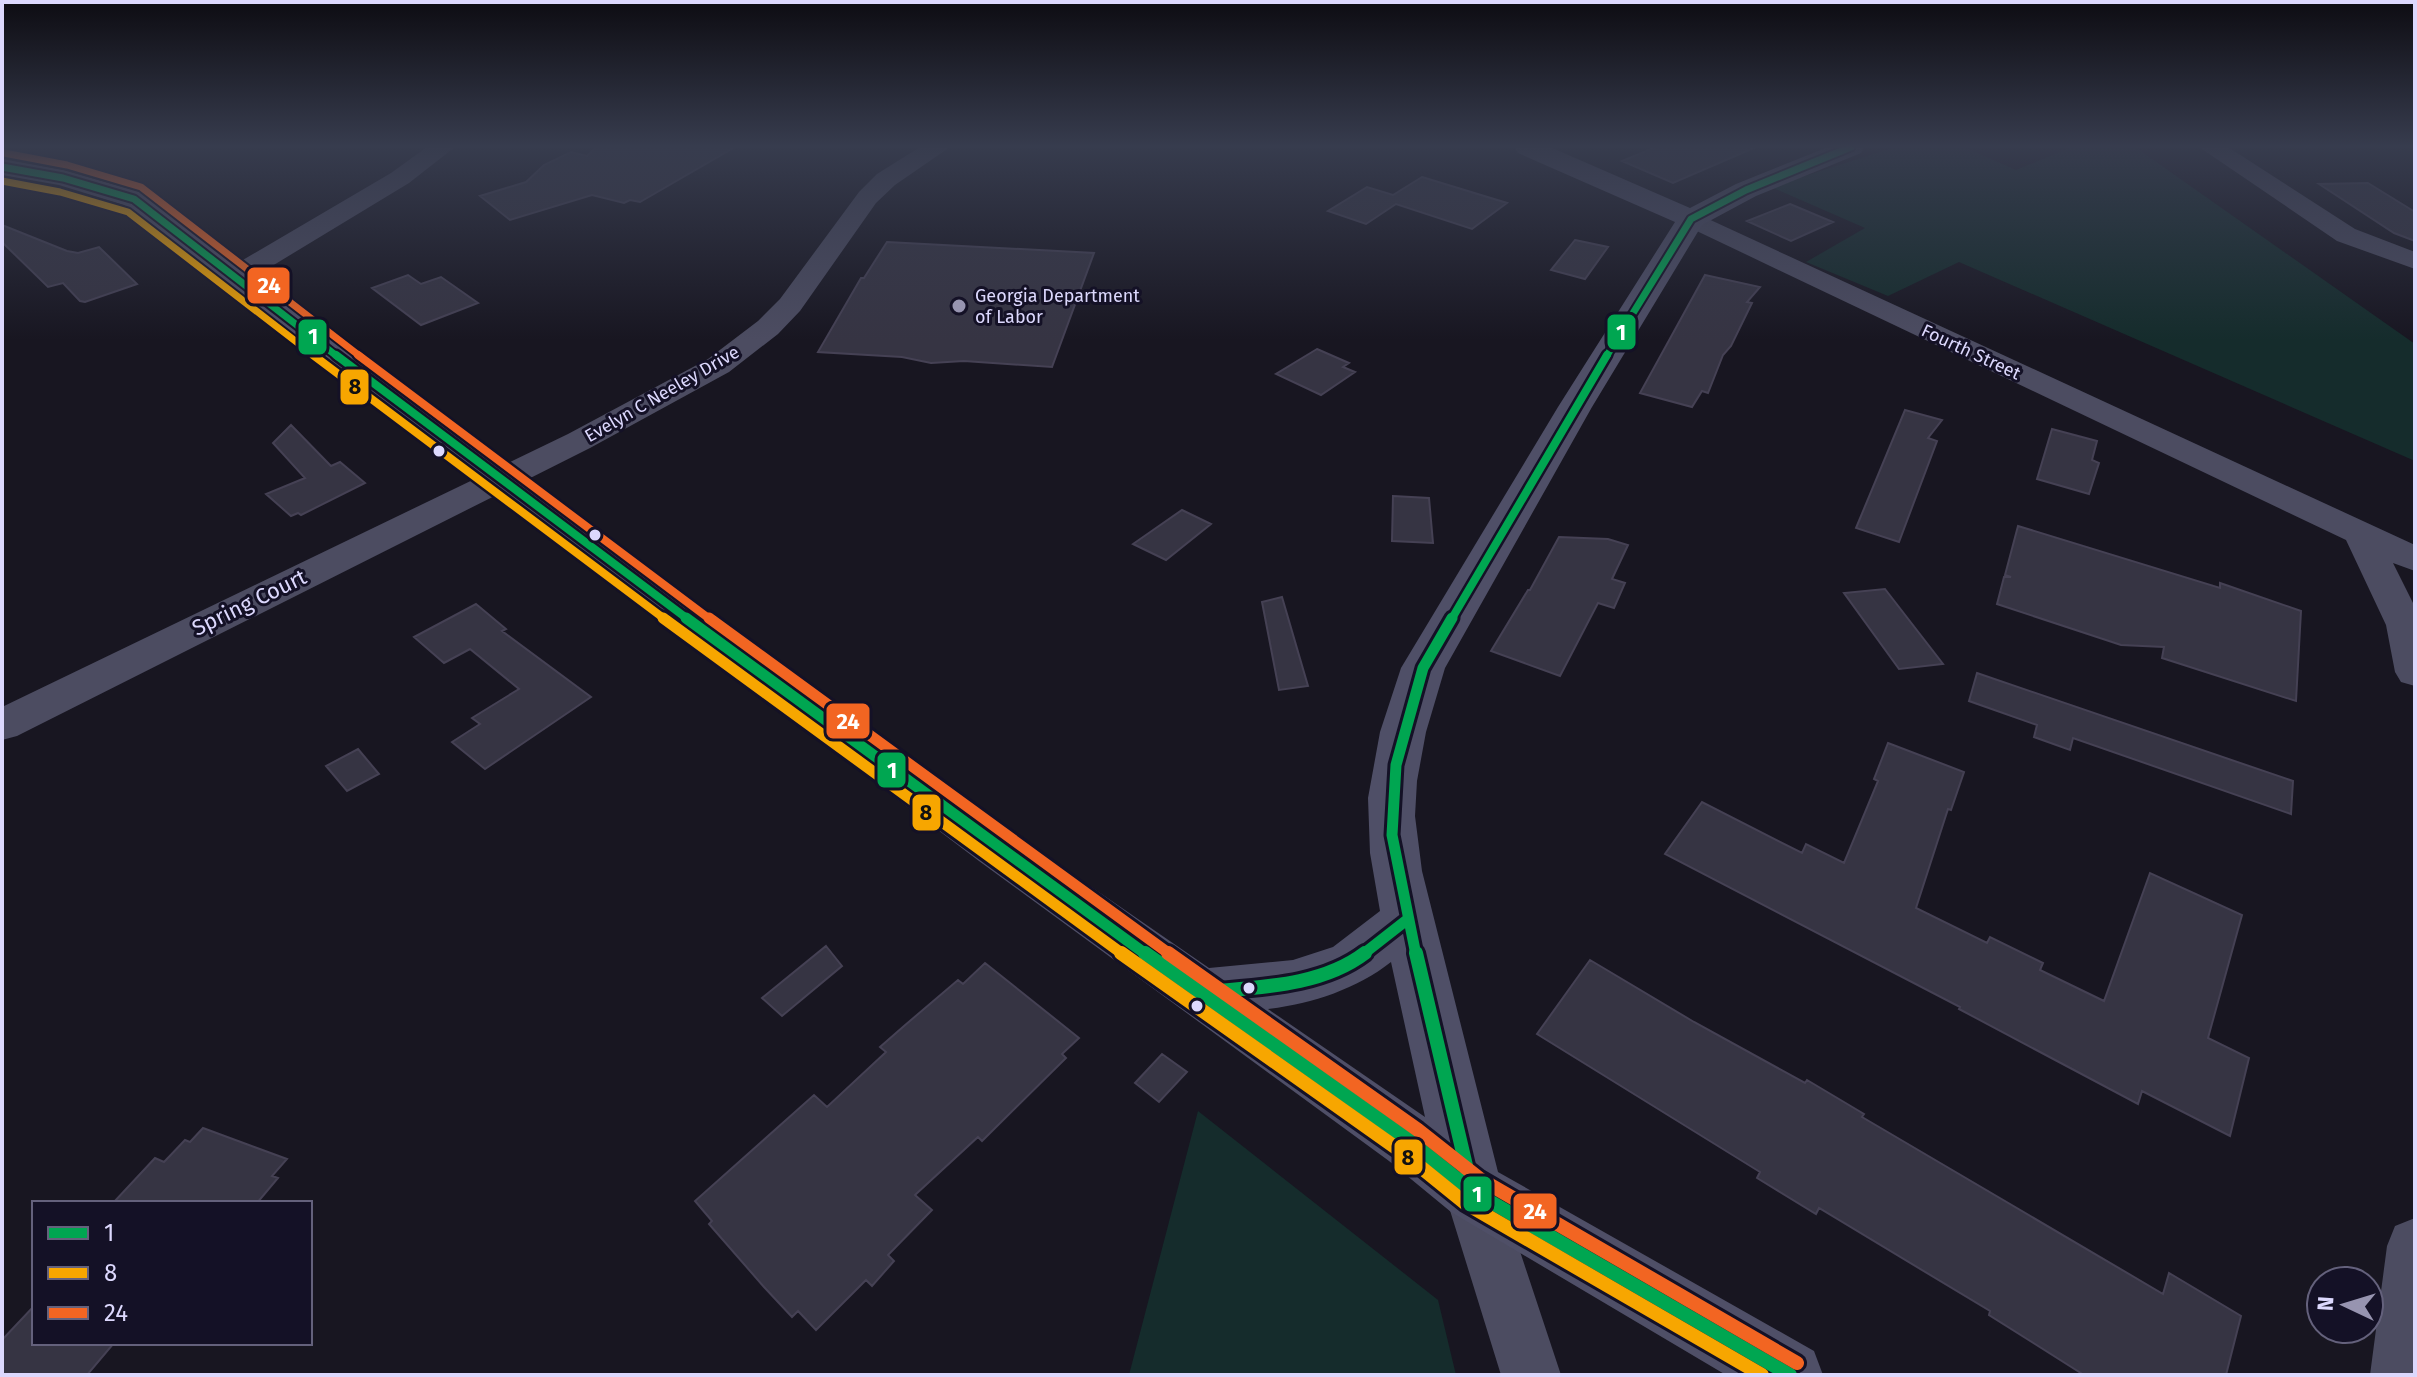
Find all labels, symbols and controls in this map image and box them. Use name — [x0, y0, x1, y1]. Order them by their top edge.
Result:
line badge: 24 — [246, 266, 291, 305]
text: 24 — [257, 272, 281, 299]
place label: Georgia Department of Labor — [975, 285, 1140, 328]
marker: Georgia Department of Labor — [950, 297, 968, 315]
line badge: 1 — [1606, 313, 1637, 351]
line badge: 1 — [297, 318, 328, 356]
text: 1 — [1616, 319, 1626, 346]
street label: Fourth Street — [1918, 319, 2024, 385]
text: 1 — [308, 323, 318, 350]
street label: Evelyn C Neeley Drive — [581, 341, 743, 447]
line badge: 8 — [339, 368, 370, 406]
text: 8 — [349, 373, 362, 400]
unlabelled marker — [431, 443, 447, 459]
unlabelled marker — [587, 527, 603, 543]
street label: Spring Court — [188, 563, 311, 642]
line badge: 24 — [825, 702, 871, 740]
text: 24 — [836, 708, 860, 735]
line badge: 1 — [876, 751, 907, 789]
text: 1 — [887, 757, 897, 784]
line badge: 8 — [911, 793, 942, 832]
text: 8 — [920, 799, 933, 826]
unlabelled marker — [1241, 980, 1257, 996]
unlabelled marker — [1189, 998, 1205, 1014]
line badge: 8 — [1393, 1138, 1424, 1176]
text: 8 — [1402, 1144, 1415, 1171]
line badge: 1 — [1462, 1175, 1493, 1213]
text: 1 — [1472, 1181, 1482, 1208]
line badge: 24 — [1512, 1192, 1558, 1230]
text: 24 — [1523, 1198, 1547, 1225]
legend — [32, 1201, 312, 1345]
text: 1 — [104, 1219, 114, 1247]
text: 8 — [104, 1259, 117, 1287]
north arrow — [2305, 1265, 2385, 1345]
text: N — [2312, 1295, 2340, 1312]
text: 24 — [104, 1299, 128, 1327]

